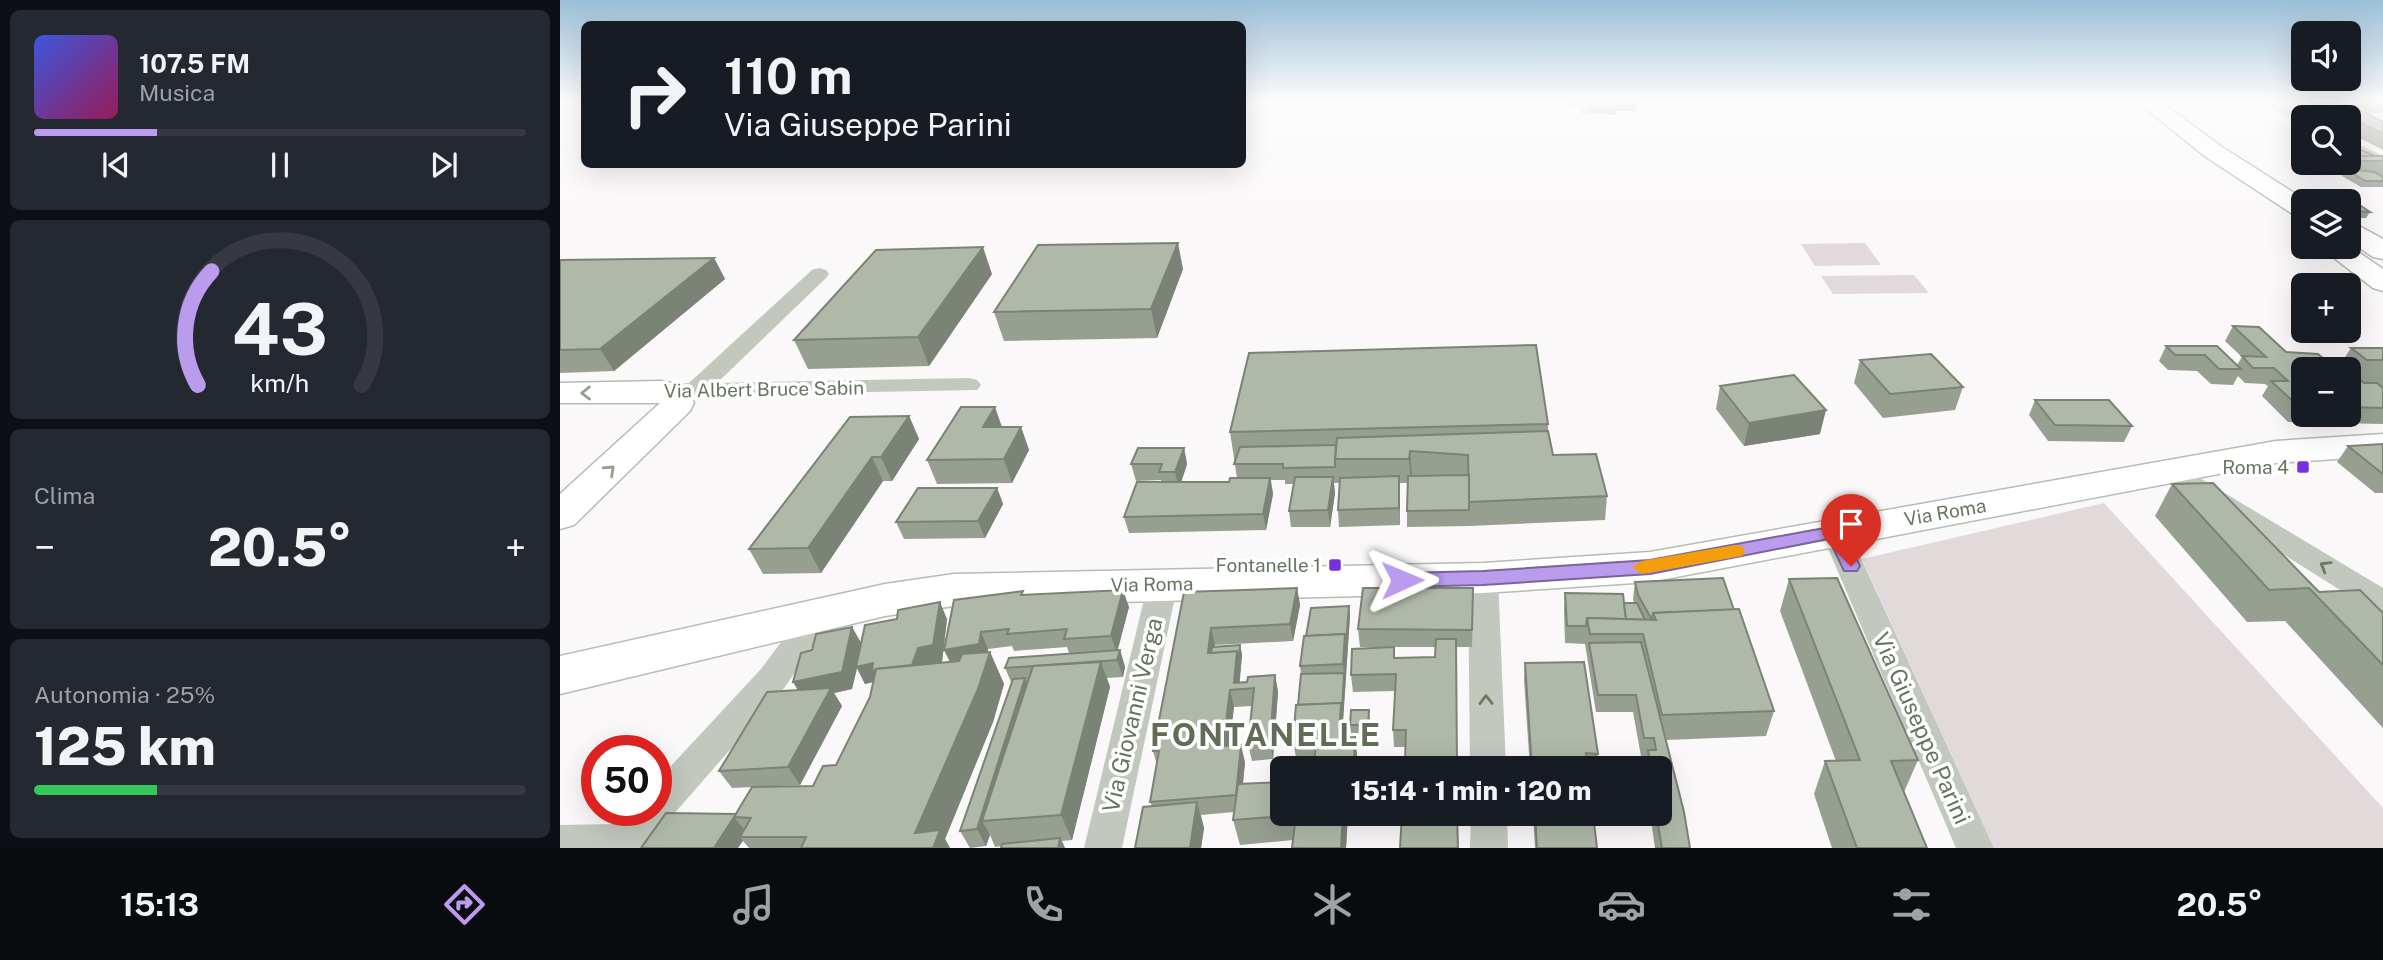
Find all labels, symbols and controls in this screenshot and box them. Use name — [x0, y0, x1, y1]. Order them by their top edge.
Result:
map controls — [2291, 21, 2361, 427]
button: sound — [2291, 21, 2361, 91]
text: 110 m — [724, 47, 852, 105]
text: 107.5 FM — [139, 48, 250, 79]
icon: right — [609, 49, 700, 140]
text: Musica — [139, 79, 215, 106]
button: search — [2291, 105, 2361, 175]
text: Via Giuseppe Parini — [724, 106, 1012, 143]
icon: previous — [97, 146, 135, 184]
icon: pause — [261, 146, 299, 184]
icon: next — [425, 146, 463, 184]
button: layers — [2291, 189, 2361, 259]
button: + — [2291, 273, 2361, 343]
text: 43 — [232, 287, 328, 372]
button: − — [2291, 357, 2361, 427]
text: km/h — [251, 368, 309, 398]
street label: Via Albert Bruce Sabin — [664, 376, 864, 402]
one-way arrow — [580, 385, 591, 400]
place label: Roma 4 — [2222, 456, 2289, 478]
marker: Roma 4 — [2295, 459, 2311, 475]
one-way arrow — [602, 465, 615, 478]
text: Clima — [34, 482, 95, 509]
pin — [1821, 494, 1881, 566]
street label: Via Roma — [1902, 494, 1988, 530]
icon: arrive — [1832, 505, 1870, 543]
text: 20.5° — [208, 517, 352, 578]
text: − — [34, 525, 55, 570]
text: + — [505, 525, 526, 570]
position arrow — [1365, 543, 1439, 617]
place label: Fontanelle 1 — [1215, 554, 1321, 576]
marker: Fontanelle 1 — [1327, 557, 1343, 573]
one-way arrow — [2319, 562, 2332, 575]
street label: Via Roma — [1110, 572, 1194, 596]
street label: Via Giovanni Verga — [1096, 615, 1168, 815]
street label: Via Giuseppe Parini — [1868, 628, 1976, 828]
text: Autonomia · 25% — [34, 681, 215, 708]
one-way arrow — [1478, 694, 1494, 705]
text: 125 km — [34, 716, 216, 777]
district label: FONTANELLE — [1150, 716, 1382, 753]
speed limit sign: 50 — [581, 735, 672, 826]
text: 15:14 · 1 min · 120 m — [1351, 775, 1591, 806]
icon: directions — [440, 880, 489, 929]
icon: music — [729, 880, 778, 929]
icon: phone — [1019, 880, 1068, 929]
icon: climate — [1308, 880, 1357, 929]
icon: car — [1597, 880, 1646, 929]
icon: filters — [1887, 880, 1936, 929]
text: 15:13 — [120, 886, 199, 923]
text: 20.5° — [2176, 886, 2263, 923]

